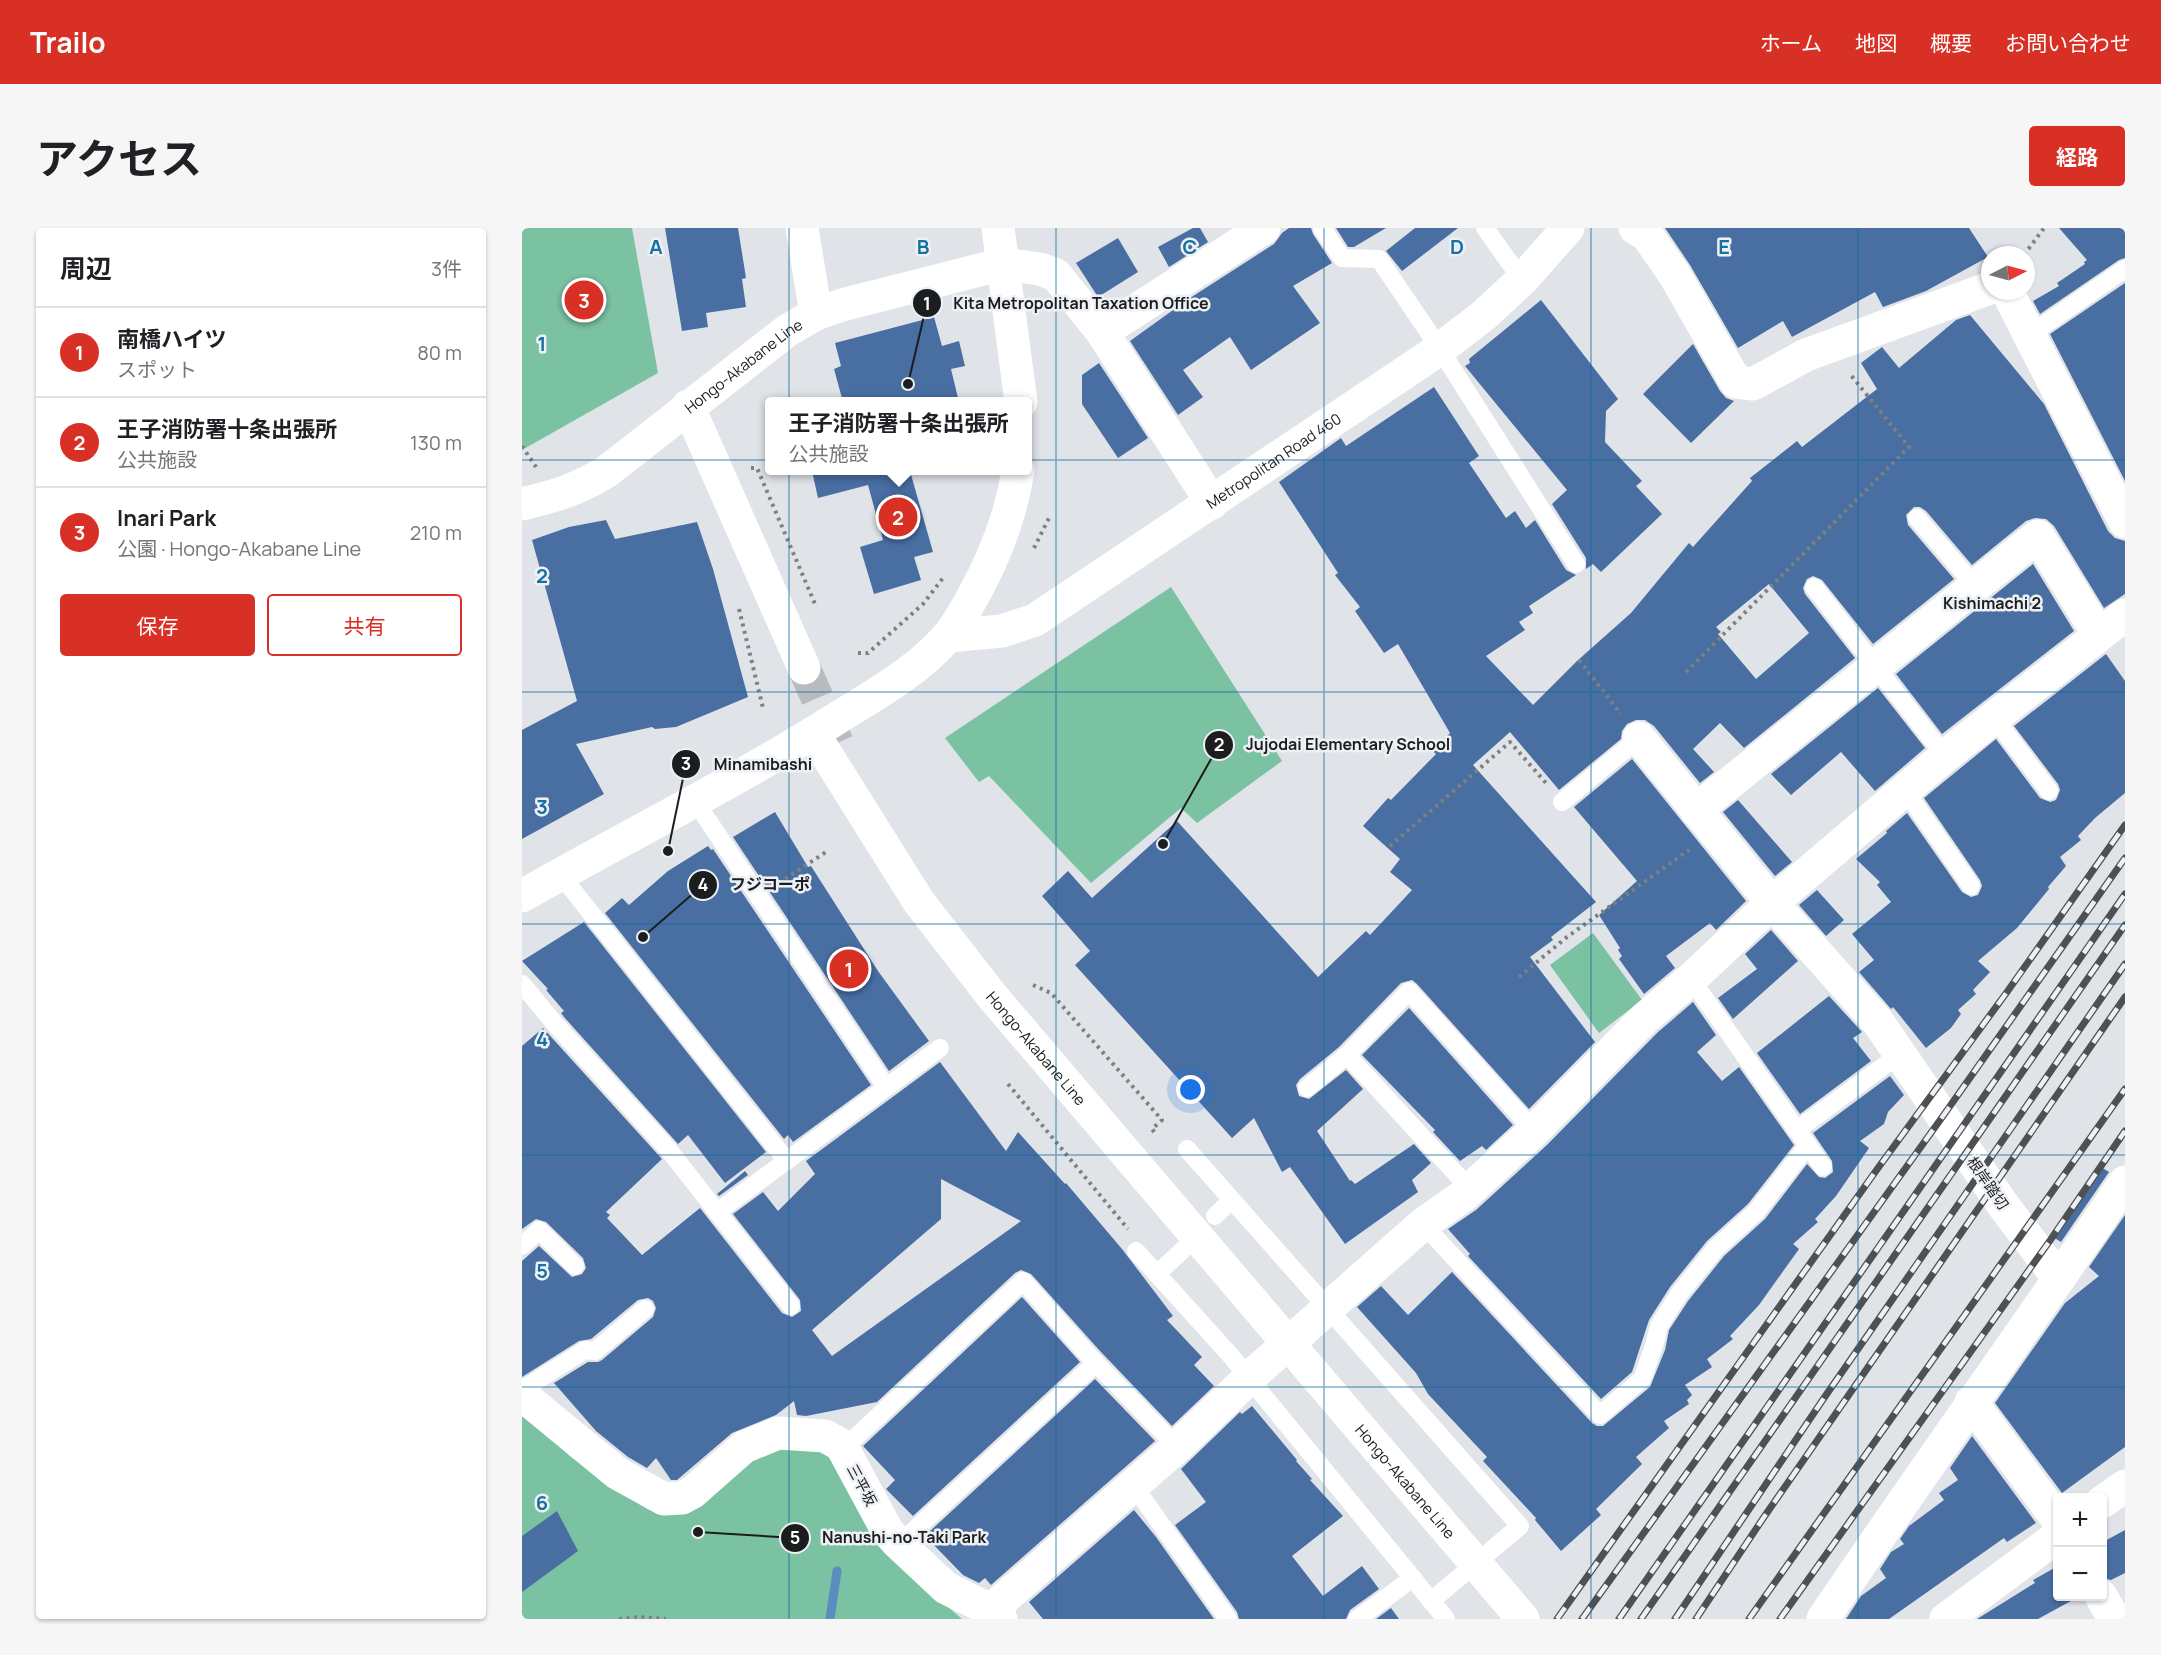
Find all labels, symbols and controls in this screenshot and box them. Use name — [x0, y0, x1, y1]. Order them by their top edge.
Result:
text: Trailo — [30, 23, 106, 61]
text: ホーム — [1760, 29, 1822, 57]
text: 地図 — [1855, 29, 1897, 57]
text: 概要 — [1930, 29, 1972, 57]
text: お問い合わせ — [2005, 29, 2131, 57]
button: 経路 — [2029, 126, 2125, 186]
text: アクセス — [36, 129, 202, 187]
text: A — [649, 233, 663, 260]
text: B — [917, 233, 930, 260]
text: C — [1183, 233, 1197, 260]
text: D — [1450, 233, 1464, 260]
text: E — [1718, 233, 1730, 260]
north arrow — [1981, 246, 2035, 300]
text: 周辺 — [60, 250, 112, 286]
text: 3件 — [431, 255, 462, 282]
pin: 3 — [564, 278, 604, 322]
callout: Kita Metropolitan Taxation Office — [912, 286, 1221, 320]
text: 1 — [923, 291, 931, 315]
text: Kita Metropolitan Taxation Office — [953, 292, 1209, 314]
street label: Hongo-Akabane Line — [680, 313, 806, 418]
text: 南橋ハイツ — [117, 324, 227, 354]
text: 1 — [538, 330, 546, 357]
text: 1 — [75, 339, 84, 366]
text: 80 m — [417, 339, 462, 366]
text: スポット — [117, 356, 197, 383]
popup — [765, 397, 1032, 475]
text: 王子消防署十条出張所 — [788, 408, 1009, 438]
street label: Metropolitan Road 460 — [1202, 408, 1345, 513]
text: 王子消防署十条出張所 — [117, 414, 337, 444]
text: 2 — [74, 429, 85, 456]
text: 130 m — [410, 429, 462, 456]
text: 公共施設 — [788, 440, 868, 467]
text: 公共施設 — [117, 446, 197, 473]
pin: 2 — [878, 494, 917, 540]
text: Inari Park — [117, 503, 216, 533]
text: 3 — [74, 519, 85, 546]
text: 210 m — [410, 519, 462, 546]
text: 公園 · Hongo-Akabane Line — [117, 535, 361, 562]
text: 2 — [536, 562, 548, 589]
district label: Kishimachi 2 — [1943, 592, 2041, 614]
button: 保存 — [60, 594, 255, 656]
button: 共有 — [267, 594, 462, 656]
callout: Jujodai Elementary School — [1204, 728, 1462, 762]
text: 2 — [1214, 732, 1224, 756]
text: Jujodai Elementary School — [1246, 733, 1450, 755]
callout: Minamibashi — [671, 747, 824, 781]
text: 3 — [681, 751, 691, 775]
text: Minamibashi — [714, 753, 812, 775]
text: 3 — [536, 793, 548, 820]
callout: フジコーポ — [688, 868, 822, 902]
text: 4 — [698, 872, 709, 896]
text: フジコーポ — [730, 873, 810, 895]
pin: 1 — [830, 946, 868, 992]
street label: Hongo-Akabane Line — [982, 987, 1091, 1110]
text: 4 — [536, 1025, 548, 1052]
your location — [1176, 1075, 1205, 1104]
street label: 根岸踏切 — [1962, 1152, 2014, 1214]
text: 5 — [536, 1257, 548, 1284]
street label: Hongo-Akabane Line — [1351, 1420, 1460, 1543]
street label: 三平坂 — [842, 1460, 882, 1510]
text: 6 — [536, 1489, 548, 1516]
map controls — [2053, 1493, 2107, 1601]
button: + — [2053, 1493, 2107, 1547]
callout: Nanushi-no-Taki Park — [780, 1521, 998, 1555]
text: 5 — [790, 1525, 800, 1549]
text: Nanushi-no-Taki Park — [822, 1526, 986, 1548]
button: − — [2053, 1547, 2107, 1601]

